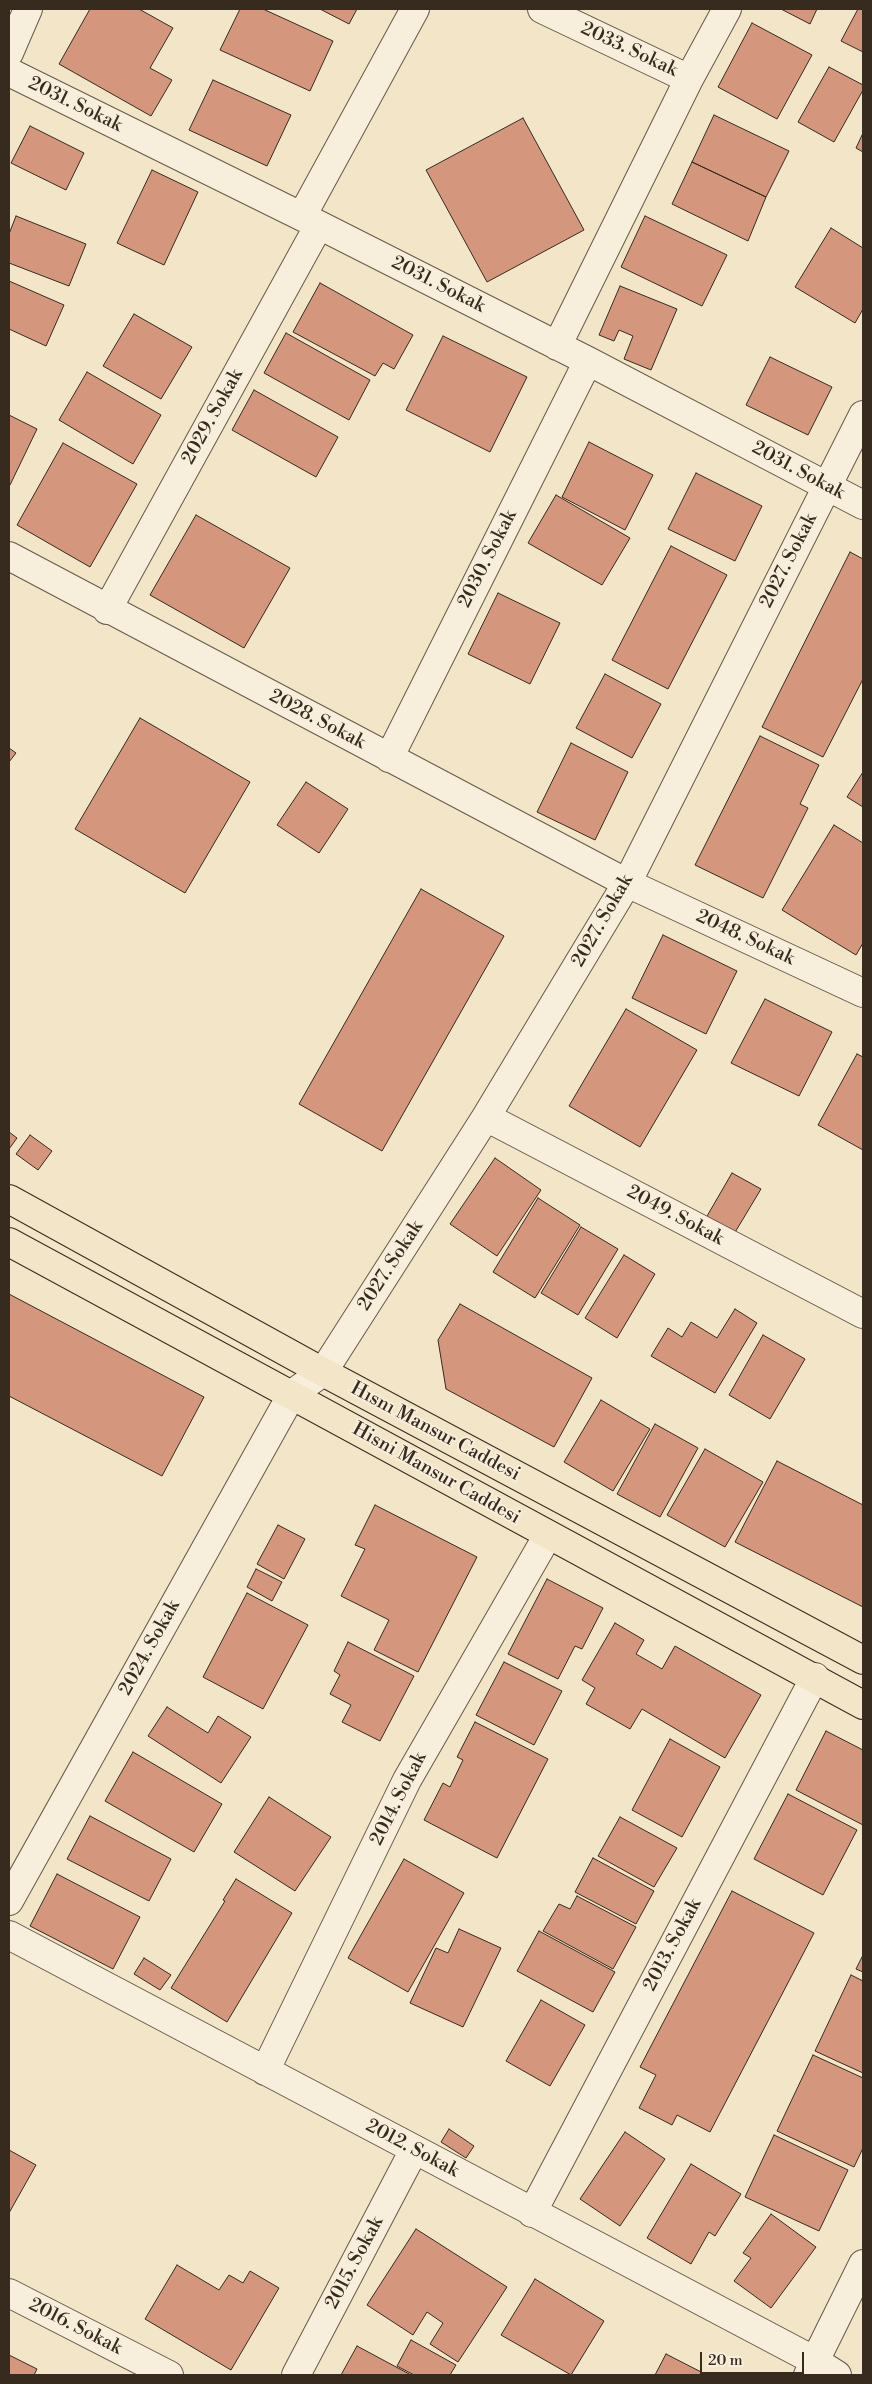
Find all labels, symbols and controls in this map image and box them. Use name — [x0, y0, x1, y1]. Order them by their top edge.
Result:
street label: 2033. Sokak — [577, 18, 681, 82]
street label: 2031. Sokak — [24, 72, 126, 138]
street label: 2031. Sokak — [387, 252, 489, 318]
street label: 2029. Sokak — [178, 365, 248, 469]
street label: 2031. Sokak — [748, 437, 848, 505]
street label: 2030. Sokak — [454, 506, 522, 612]
street label: 2027. Sokak — [756, 510, 822, 612]
street label: 2028. Sokak — [265, 685, 369, 755]
street label: 2027. Sokak — [567, 871, 639, 971]
street label: 2048. Sokak — [692, 905, 798, 971]
street label: 2049. Sokak — [623, 1181, 727, 1251]
street label: 2027. Sokak — [353, 1217, 429, 1315]
street label: Hısnı Mansur Caddesi — [346, 1378, 524, 1486]
street label: Hisni Mansur Caddesi — [348, 1418, 524, 1530]
street label: 2024. Sokak — [115, 1596, 185, 1700]
street label: 2014. Sokak — [366, 1749, 432, 1849]
street label: 2013. Sokak — [639, 1895, 707, 1995]
street label: 2012. Sokak — [362, 2115, 462, 2183]
street label: 2015. Sokak — [321, 2213, 389, 2313]
street label: 2016. Sokak — [25, 2294, 125, 2360]
scale bar — [702, 2342, 806, 2374]
text: 20 m — [708, 2351, 743, 2370]

